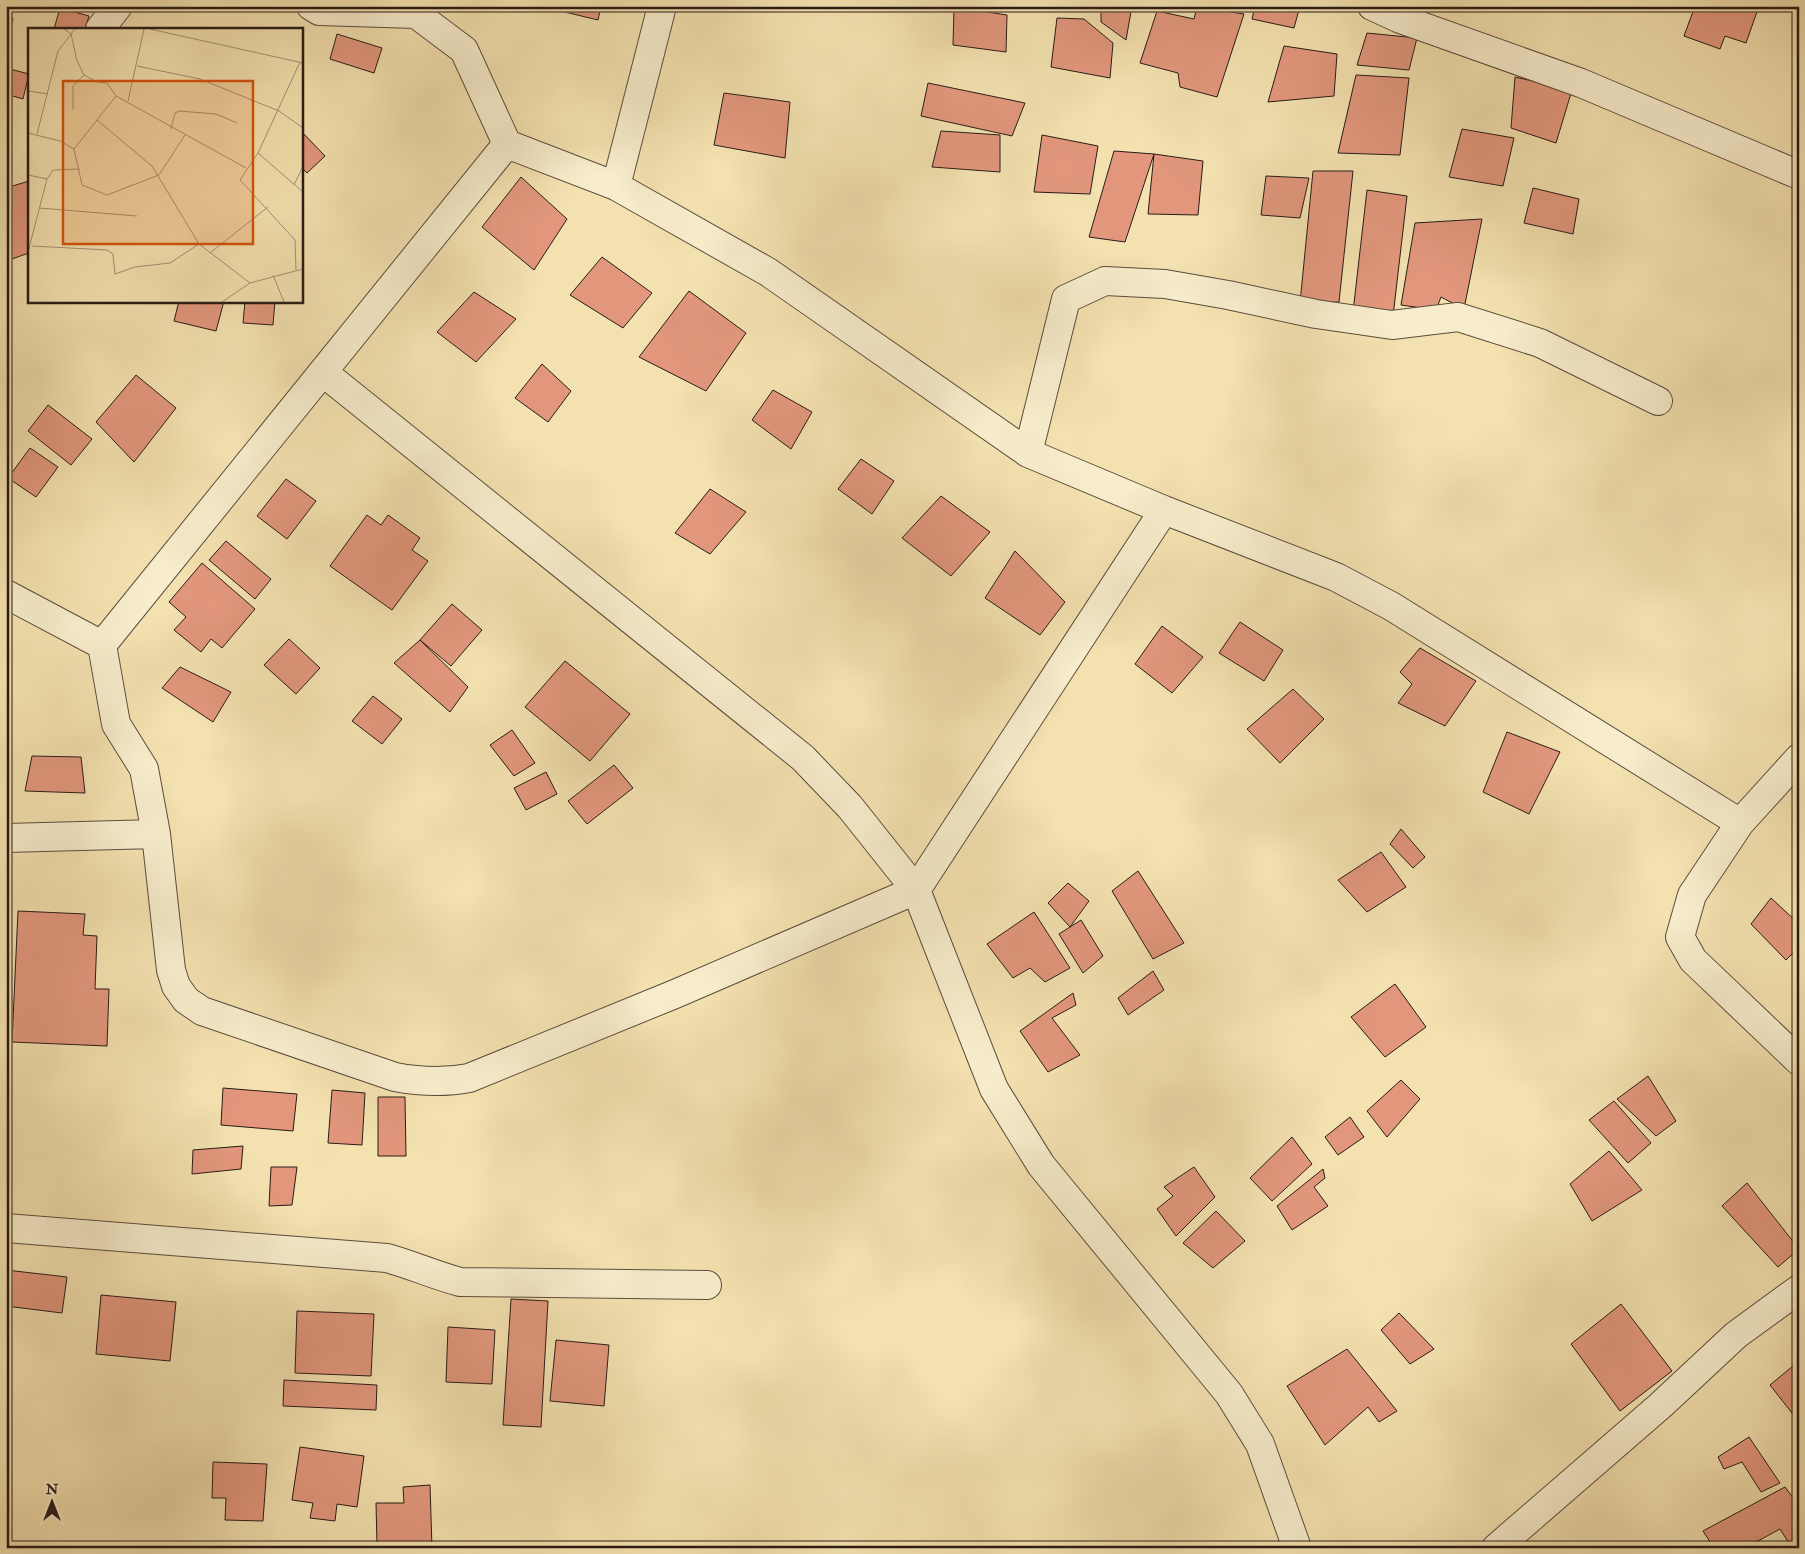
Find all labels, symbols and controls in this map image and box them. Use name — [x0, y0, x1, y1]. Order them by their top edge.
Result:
inset map — [28, 28, 302, 302]
north arrow — [28, 1476, 78, 1526]
text: N — [45, 1481, 59, 1498]

